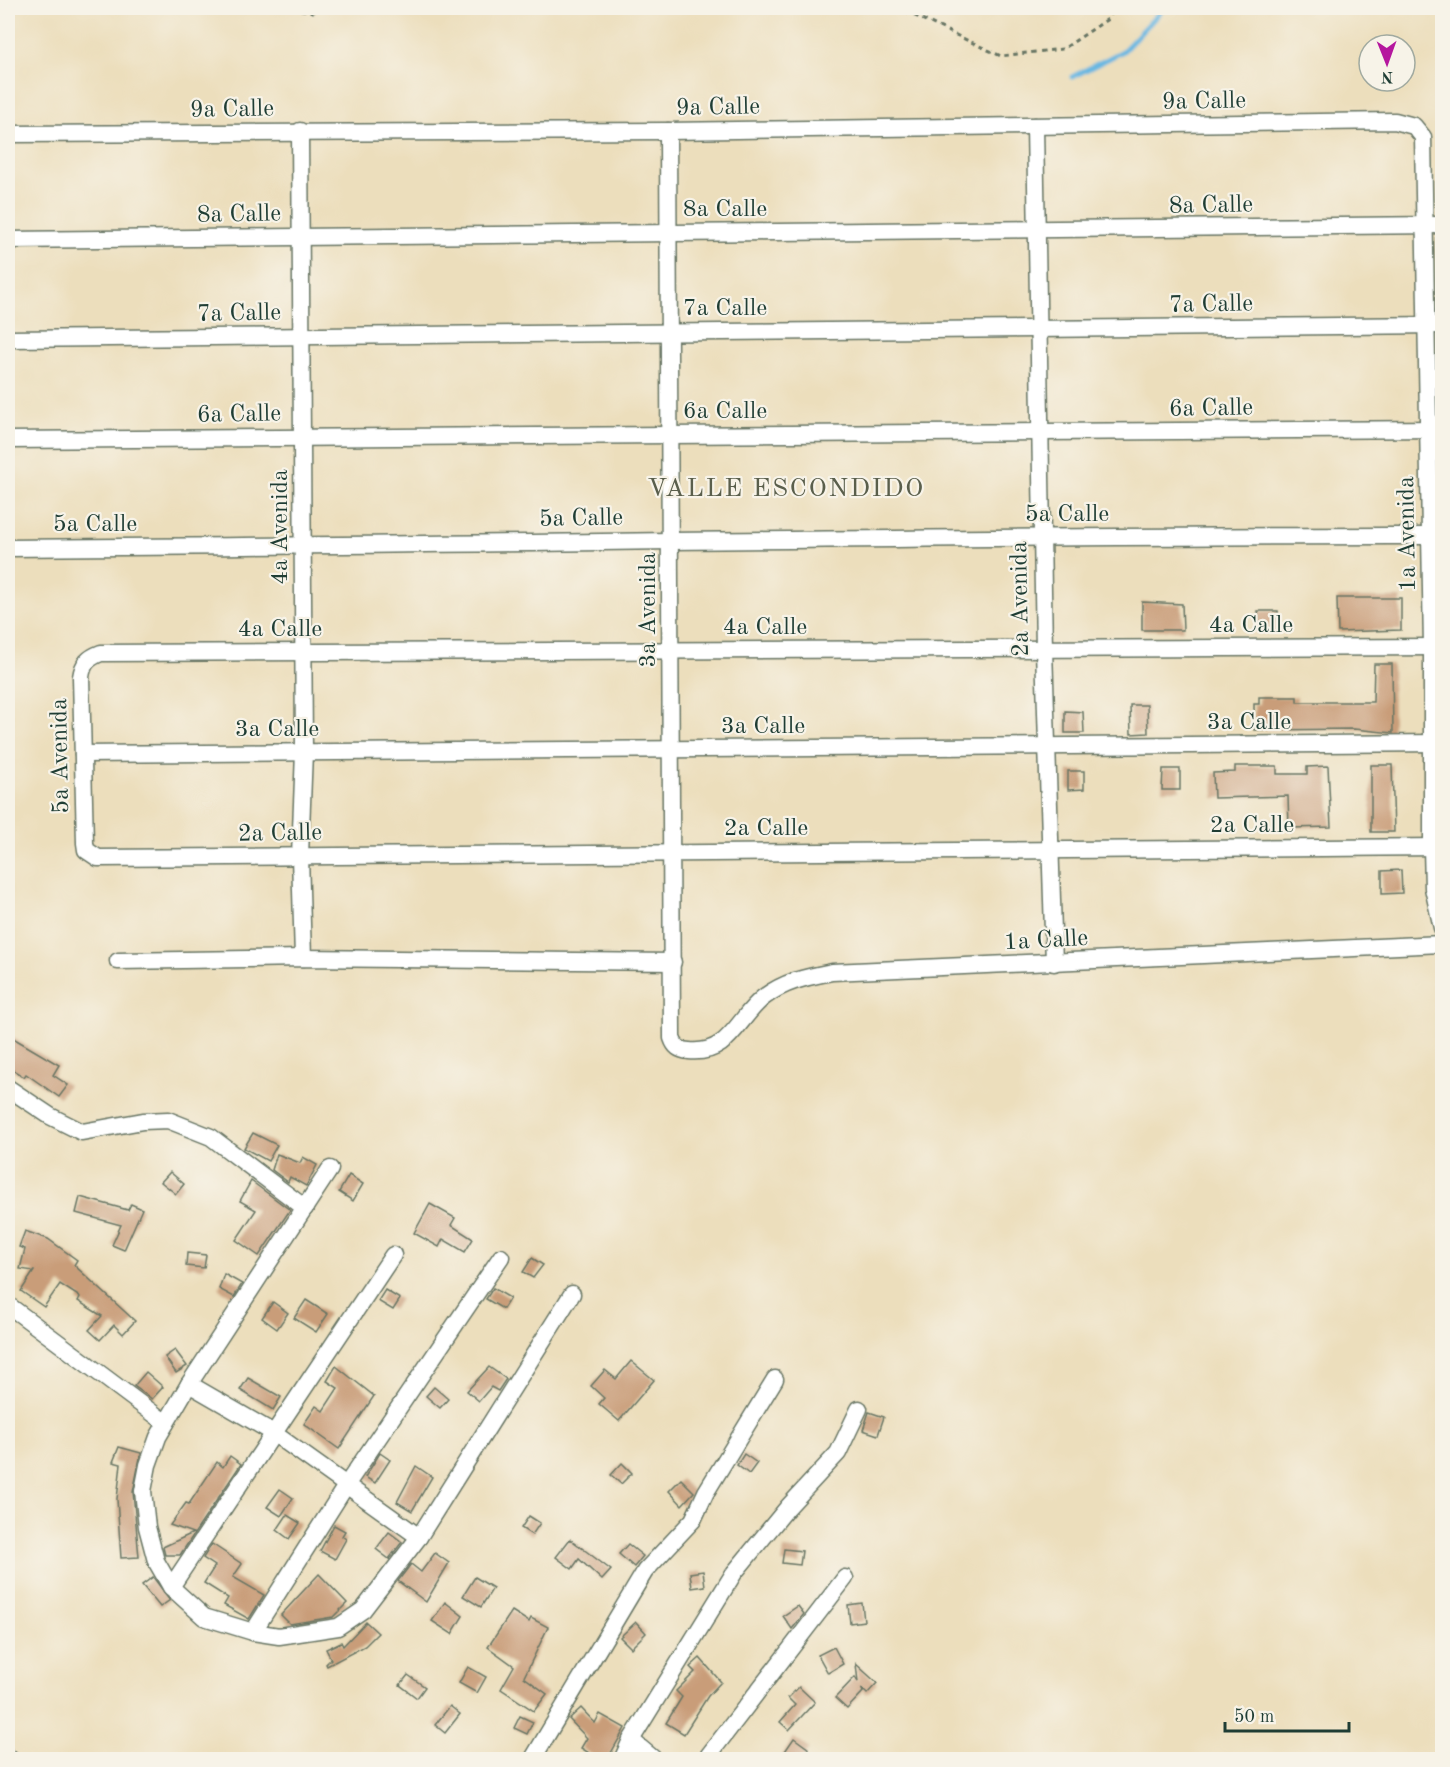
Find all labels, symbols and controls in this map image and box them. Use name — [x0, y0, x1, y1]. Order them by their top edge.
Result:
north arrow — [1357, 33, 1417, 93]
text: N — [1380, 68, 1393, 84]
street label: 9a Calle — [1162, 89, 1246, 115]
street label: 9a Calle — [676, 95, 760, 121]
street label: 9a Calle — [190, 97, 274, 123]
street label: 8a Calle — [1169, 193, 1253, 219]
street label: 8a Calle — [683, 198, 767, 222]
street label: 8a Calle — [197, 202, 281, 228]
street label: 7a Calle — [1169, 292, 1253, 318]
street label: 7a Calle — [683, 297, 767, 321]
street label: 7a Calle — [197, 301, 281, 327]
street label: 6a Calle — [1169, 396, 1253, 422]
street label: 6a Calle — [683, 400, 767, 424]
street label: 6a Calle — [197, 402, 281, 428]
street label: 4a Avenida — [269, 469, 293, 585]
district label: VALLE ESCONDIDO — [647, 476, 925, 502]
street label: 1a Avenida — [1395, 476, 1421, 592]
street label: 5a Calle — [1025, 503, 1109, 527]
street label: 5a Calle — [539, 506, 623, 532]
street label: 5a Calle — [53, 513, 137, 537]
street label: 2a Avenida — [1008, 541, 1034, 657]
street label: 3a Avenida — [637, 552, 661, 668]
street label: 4a Calle — [1209, 614, 1293, 638]
street label: 4a Calle — [723, 616, 807, 640]
street label: 4a Calle — [238, 618, 322, 642]
street label: 5a Avenida — [48, 698, 74, 814]
street label: 3a Calle — [1207, 711, 1291, 735]
street label: 3a Calle — [721, 715, 805, 739]
street label: 3a Calle — [235, 718, 319, 742]
street label: 2a Calle — [1210, 814, 1294, 838]
street label: 2a Calle — [724, 817, 808, 841]
street label: 2a Calle — [238, 821, 322, 847]
street label: 1a Calle — [1003, 927, 1089, 955]
scale bar — [1225, 1695, 1350, 1733]
text: 50 m — [1234, 1708, 1274, 1726]

